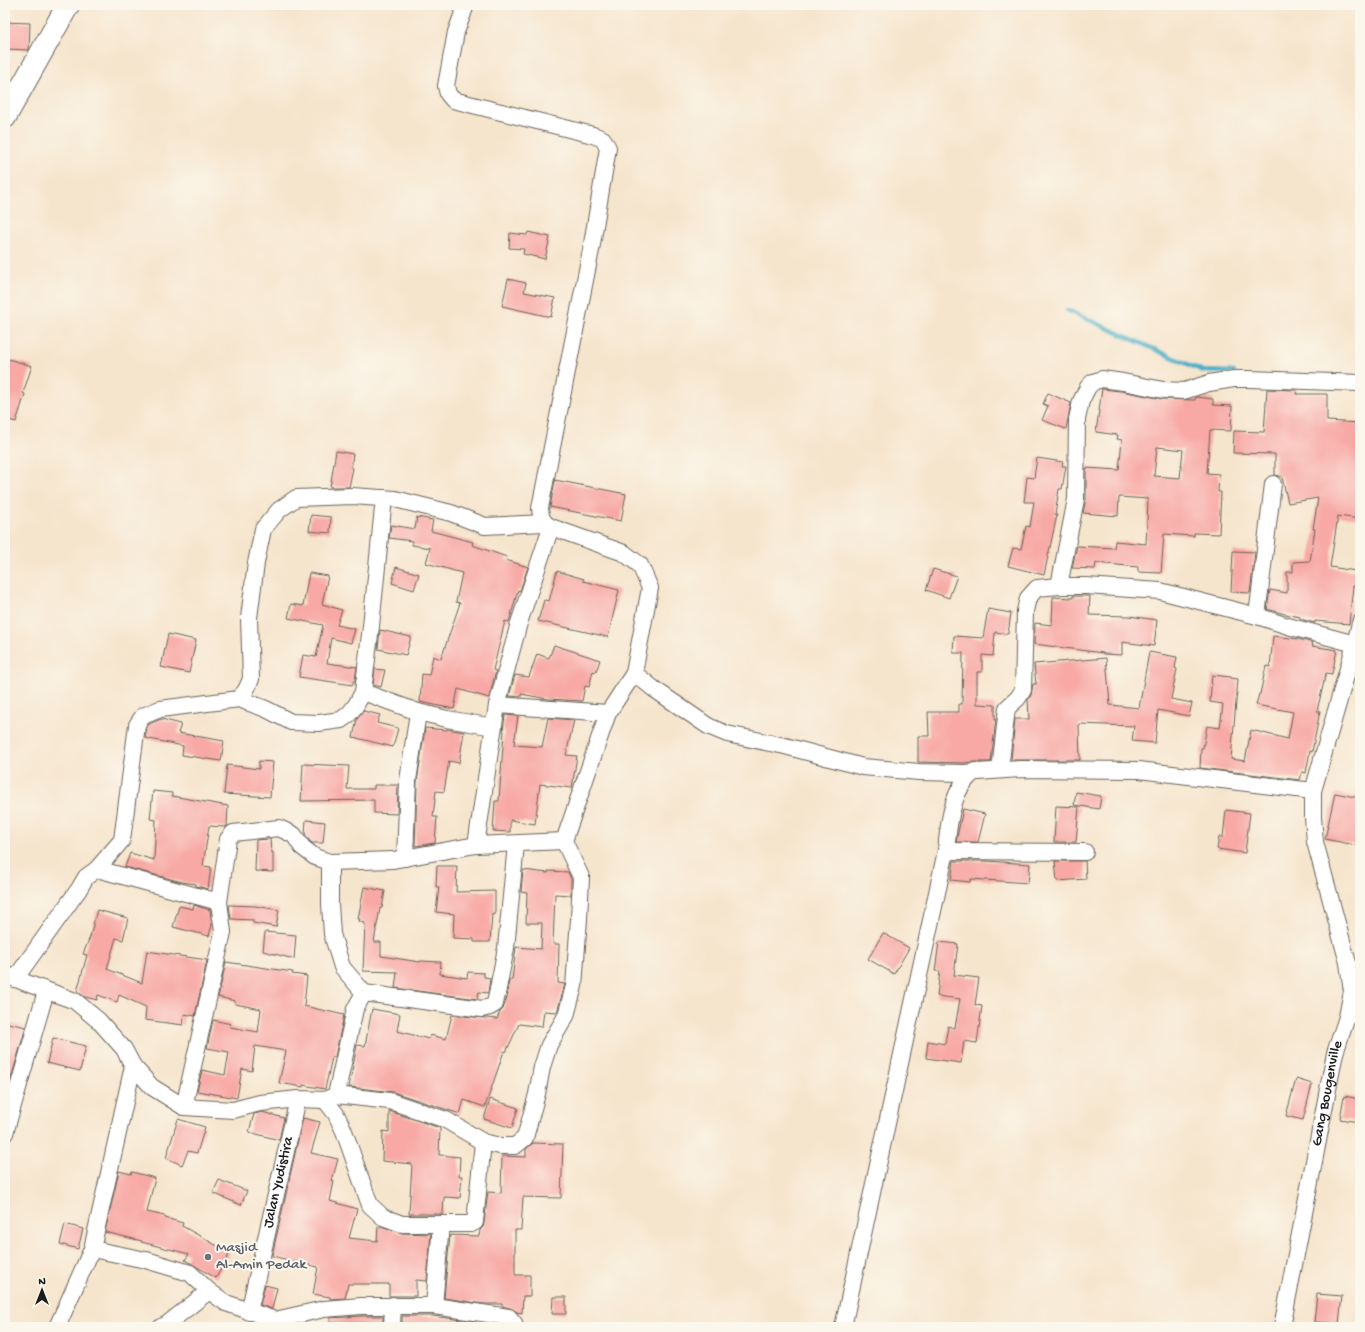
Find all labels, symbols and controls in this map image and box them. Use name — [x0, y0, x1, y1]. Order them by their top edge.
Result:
street label: Gang Bougenville — [1308, 1038, 1348, 1148]
street label: Jalan Yudistira — [260, 1134, 298, 1230]
place label: Masjid Al-Amin Pedak — [216, 1239, 307, 1274]
marker: Masjid Al-Amin Pedak — [203, 1252, 213, 1262]
north arrow — [22, 1270, 62, 1310]
text: N — [38, 1276, 46, 1288]

